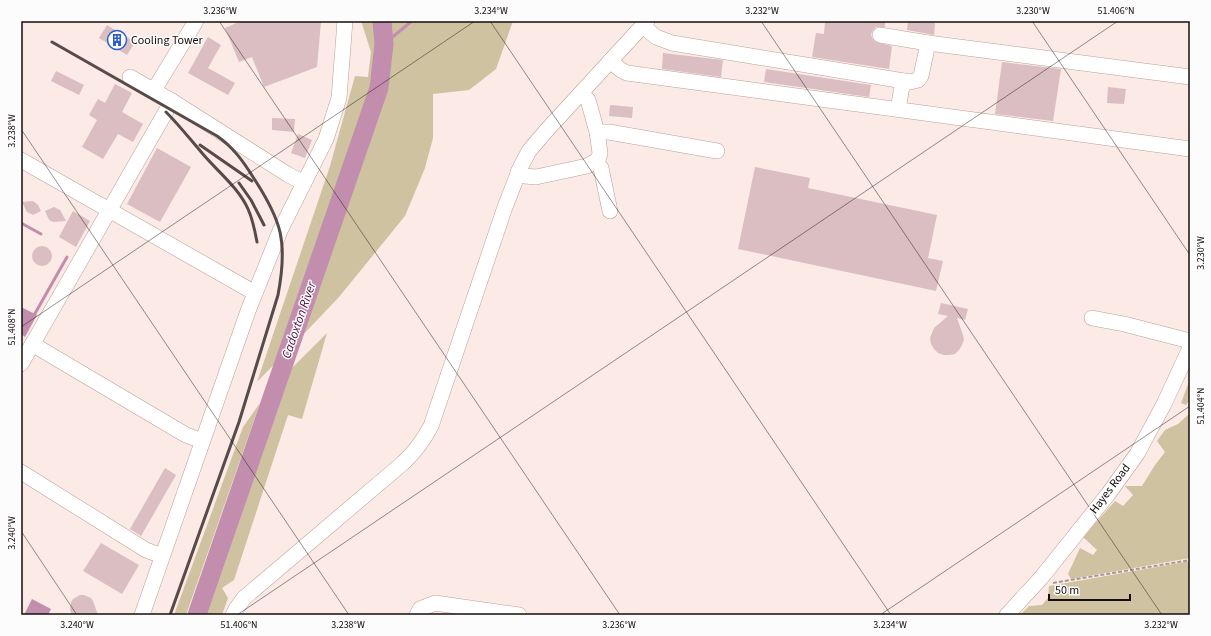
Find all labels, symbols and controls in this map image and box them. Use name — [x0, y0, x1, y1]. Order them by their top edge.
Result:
text: 3.236°W — [203, 4, 237, 18]
text: 3.234°W — [474, 4, 508, 18]
text: 3.232°W — [745, 4, 779, 18]
text: 3.230°W — [1016, 4, 1050, 18]
text: 51.406°N — [1097, 4, 1135, 18]
building icon: Cooling Tower — [106, 29, 128, 51]
place label: Cooling Tower — [131, 32, 204, 49]
text: 3.238°W — [5, 114, 19, 148]
text: 3.230°W — [1194, 236, 1208, 270]
water label: Cadoxton River — [277, 279, 321, 361]
text: 51.408°N — [5, 308, 19, 346]
text: 51.404°N — [1194, 387, 1208, 425]
street label: Hayes Road — [1086, 460, 1134, 518]
text: 3.240°W — [5, 516, 19, 550]
scale bar — [1049, 576, 1130, 602]
text: 50 m — [1055, 582, 1079, 599]
text: 3.240°W — [60, 618, 94, 632]
text: 51.406°N — [220, 618, 258, 632]
text: 3.238°W — [331, 618, 365, 632]
text: 3.236°W — [602, 618, 636, 632]
text: 3.234°W — [873, 618, 907, 632]
text: 3.232°W — [1144, 618, 1178, 632]

